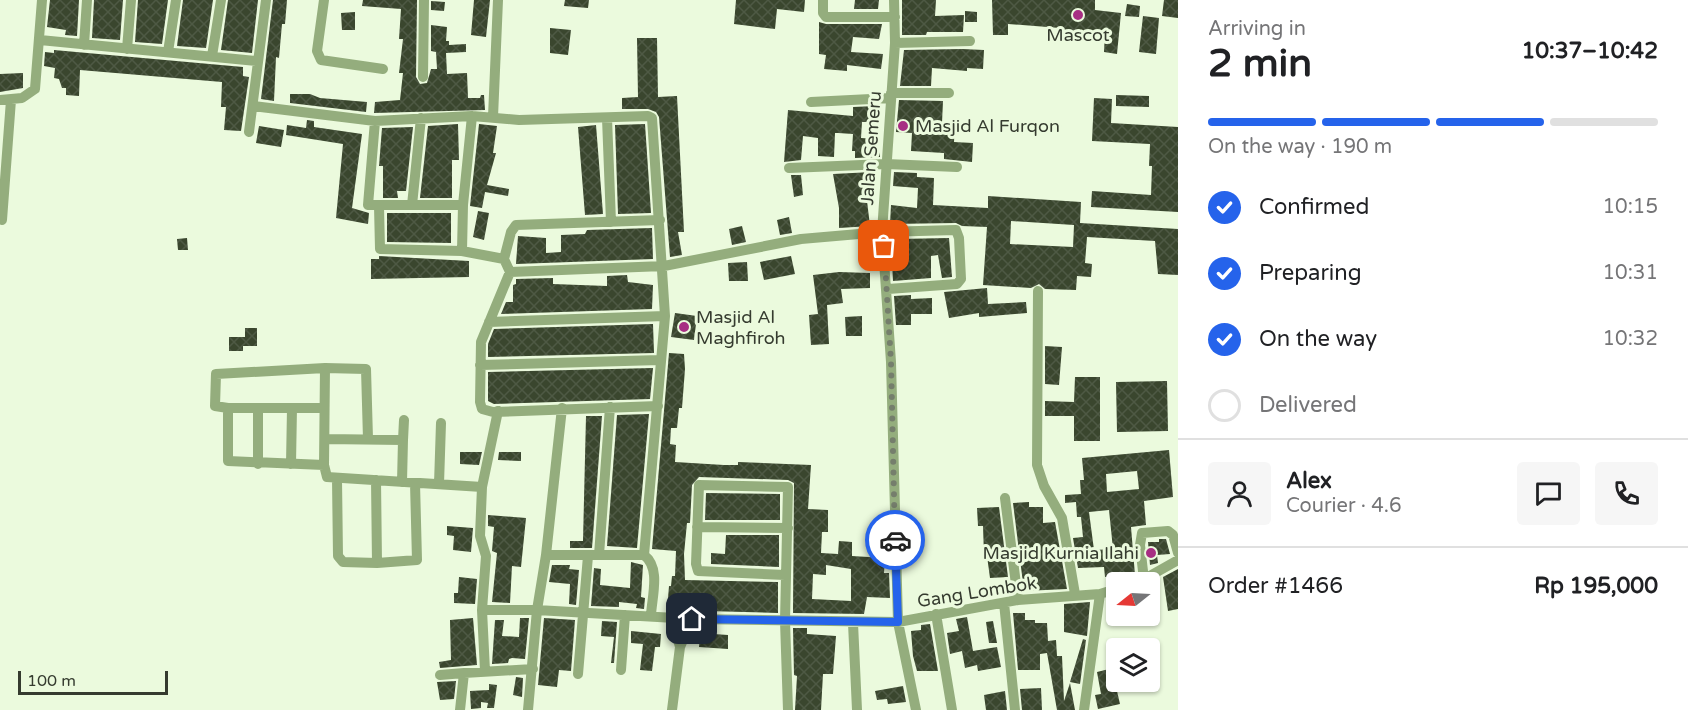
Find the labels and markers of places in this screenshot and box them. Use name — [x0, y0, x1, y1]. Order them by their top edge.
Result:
marker: Mascot — [1071, 8, 1085, 22]
place label: Mascot — [1046, 24, 1110, 46]
place label: Masjid Al Furqon — [915, 115, 1060, 137]
marker: Masjid Al Furqon — [896, 119, 910, 133]
pin — [858, 220, 909, 271]
place label: Masjid Al Maghfiroh — [696, 306, 786, 349]
marker: Masjid Al Maghfiroh — [677, 320, 691, 334]
place label: Masjid Kurnia Ilahi — [983, 542, 1139, 564]
marker: Masjid Kurnia Ilahi — [1144, 546, 1158, 560]
pin — [666, 593, 717, 644]

